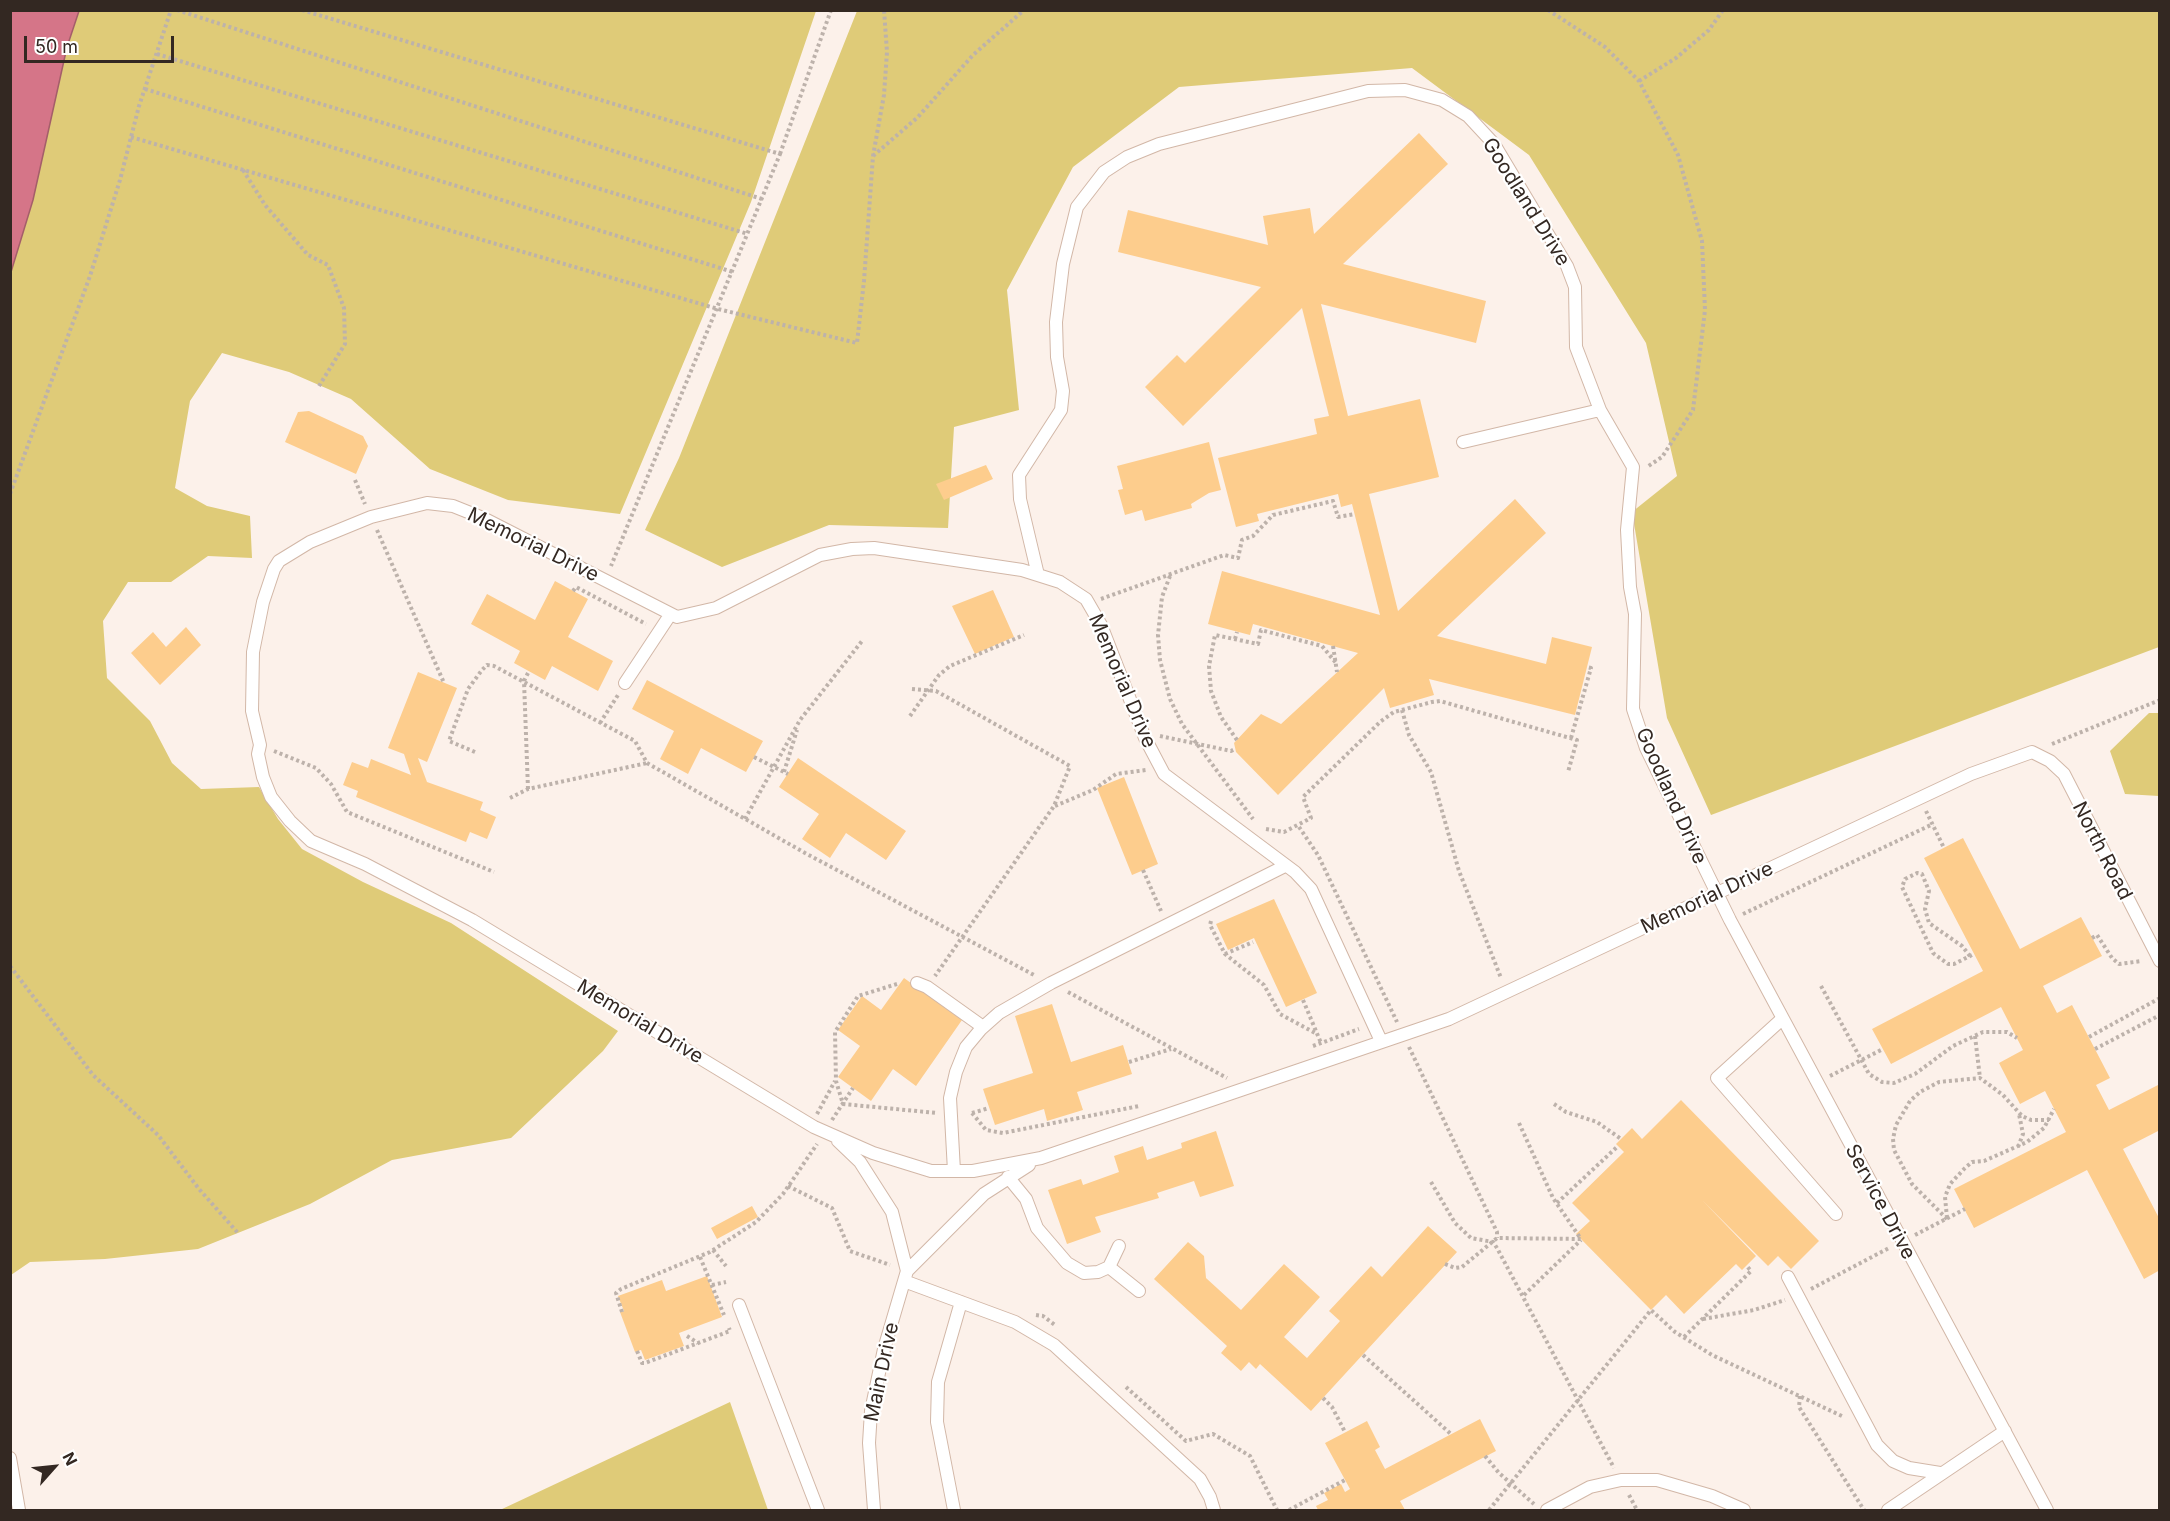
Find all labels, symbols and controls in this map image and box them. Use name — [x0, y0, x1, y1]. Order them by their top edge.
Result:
scale bar — [27, 24, 177, 62]
text: 50 m — [35, 36, 78, 57]
street label: Goodland Drive — [1477, 134, 1575, 270]
street label: Memorial Drive — [463, 503, 603, 587]
street label: Memorial Drive — [1083, 610, 1161, 752]
street label: Goodland Drive — [1630, 724, 1712, 868]
street label: North Road — [2067, 798, 2137, 904]
street label: Memorial Drive — [1637, 857, 1777, 939]
street label: Memorial Drive — [572, 975, 708, 1069]
street label: Service Drive — [1840, 1140, 1920, 1264]
street label: Main Drive — [860, 1320, 904, 1424]
north arrow — [24, 1437, 84, 1497]
text: N — [58, 1449, 82, 1469]

